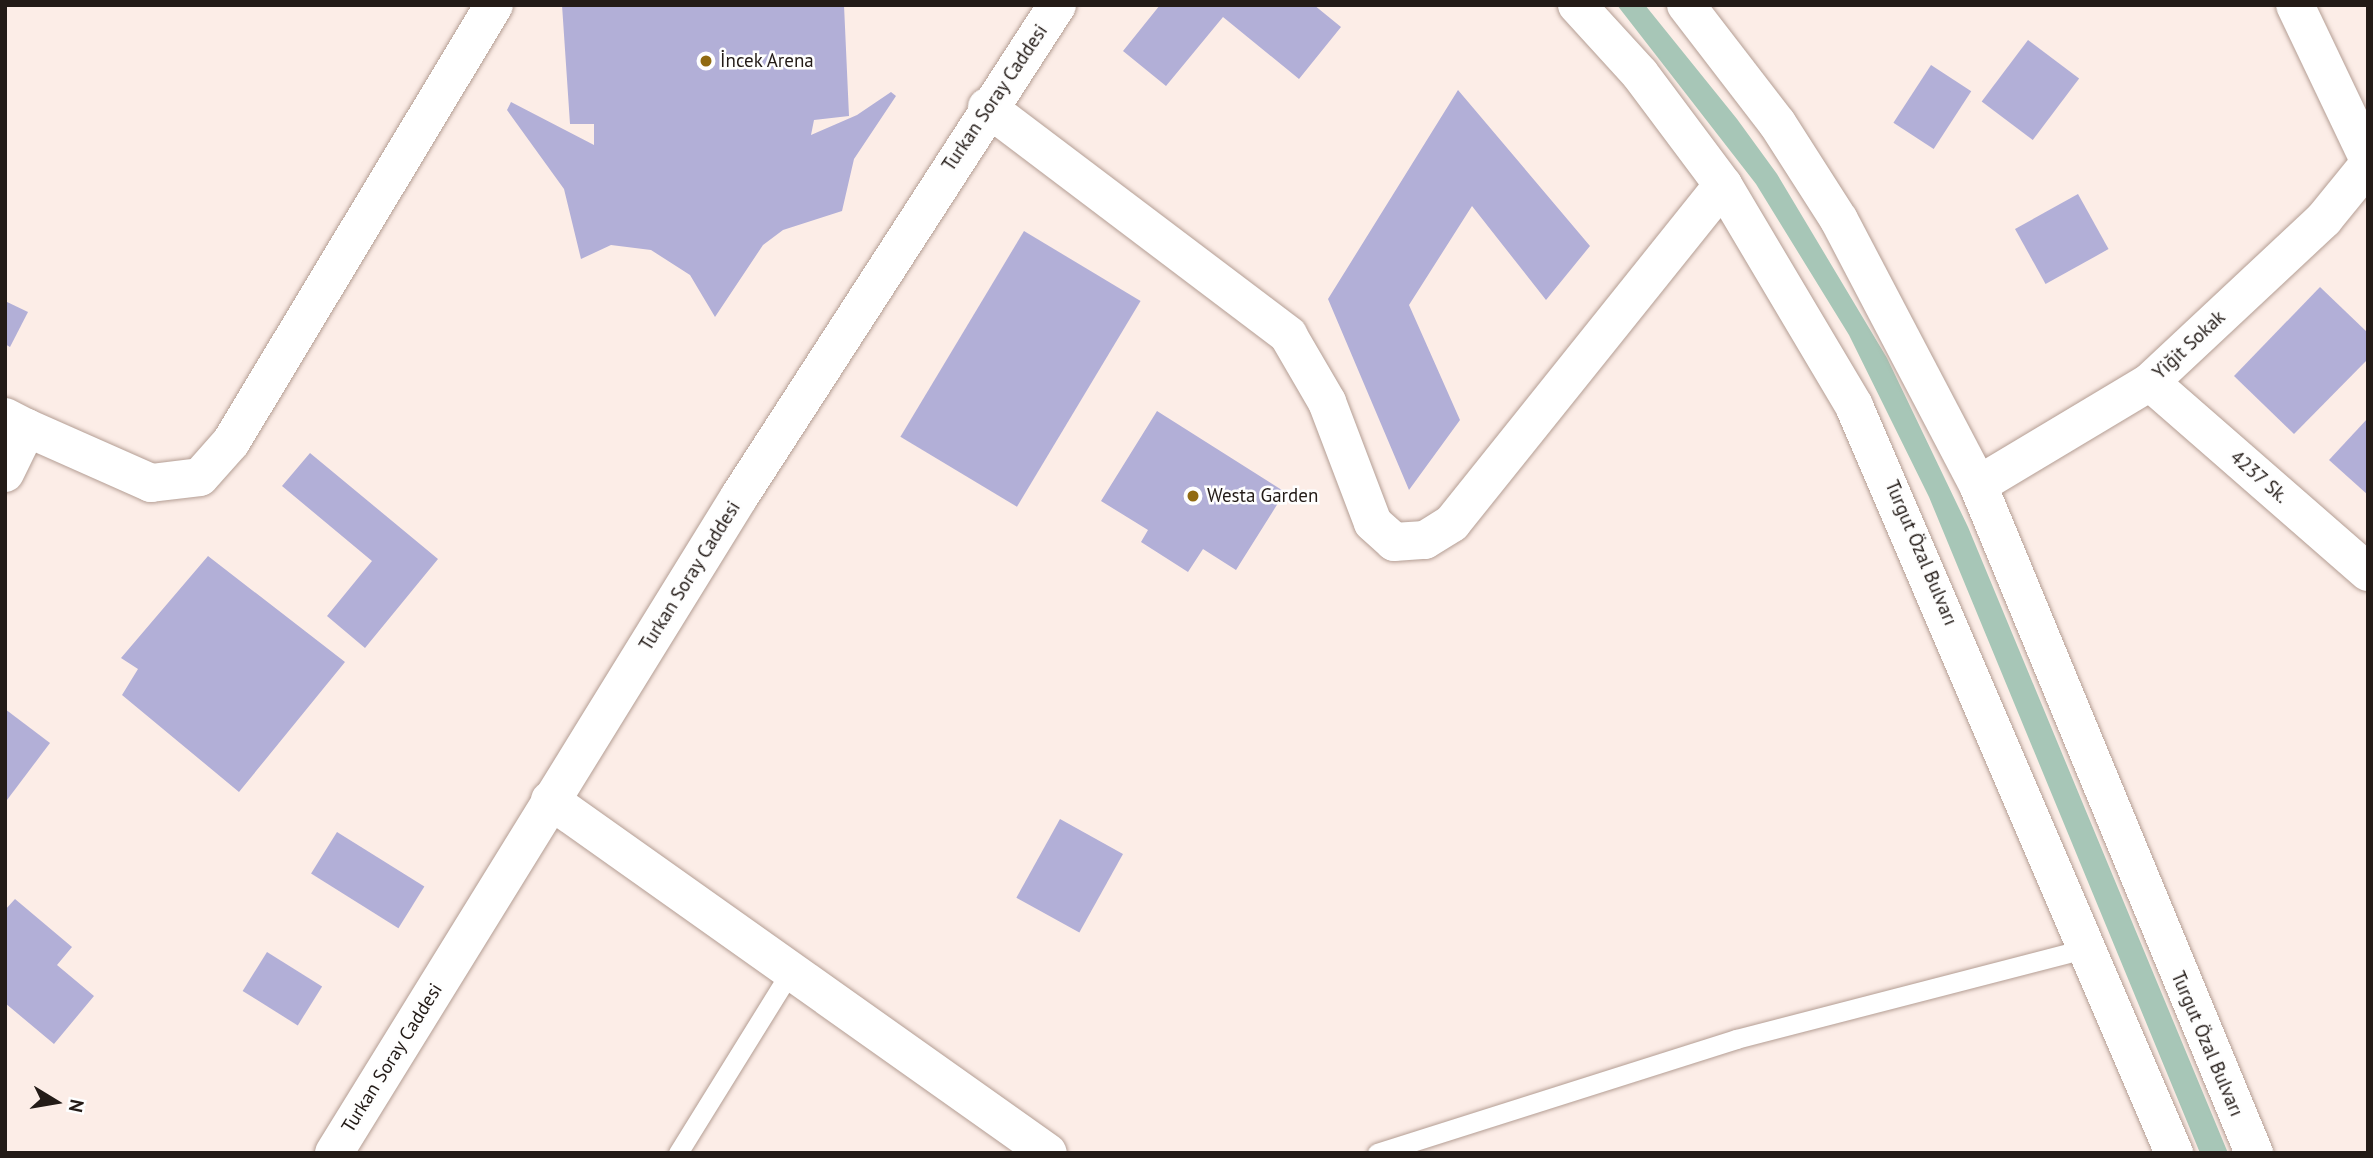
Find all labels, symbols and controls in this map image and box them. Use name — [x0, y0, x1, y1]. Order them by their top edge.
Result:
street label: Turkan Soray Caddesi — [937, 20, 1053, 176]
place label: İncek Arena — [720, 50, 815, 72]
marker: İncek Arena — [698, 53, 714, 69]
street label: Yiğit Sokak — [2148, 306, 2230, 384]
street label: 4237 Sk. — [2225, 446, 2293, 508]
street label: Turgut Özal Bulvarı — [1880, 477, 1962, 629]
place label: Westa Garden — [1207, 485, 1318, 507]
marker: Westa Garden — [1185, 488, 1201, 504]
street label: Turkan Soray Caddesi — [635, 497, 745, 655]
street label: Turgut Özal Bulvarı — [2166, 968, 2248, 1120]
street label: Turkan Soray Caddesi — [337, 979, 447, 1137]
north arrow — [21, 1067, 91, 1137]
text: N — [64, 1098, 90, 1114]

